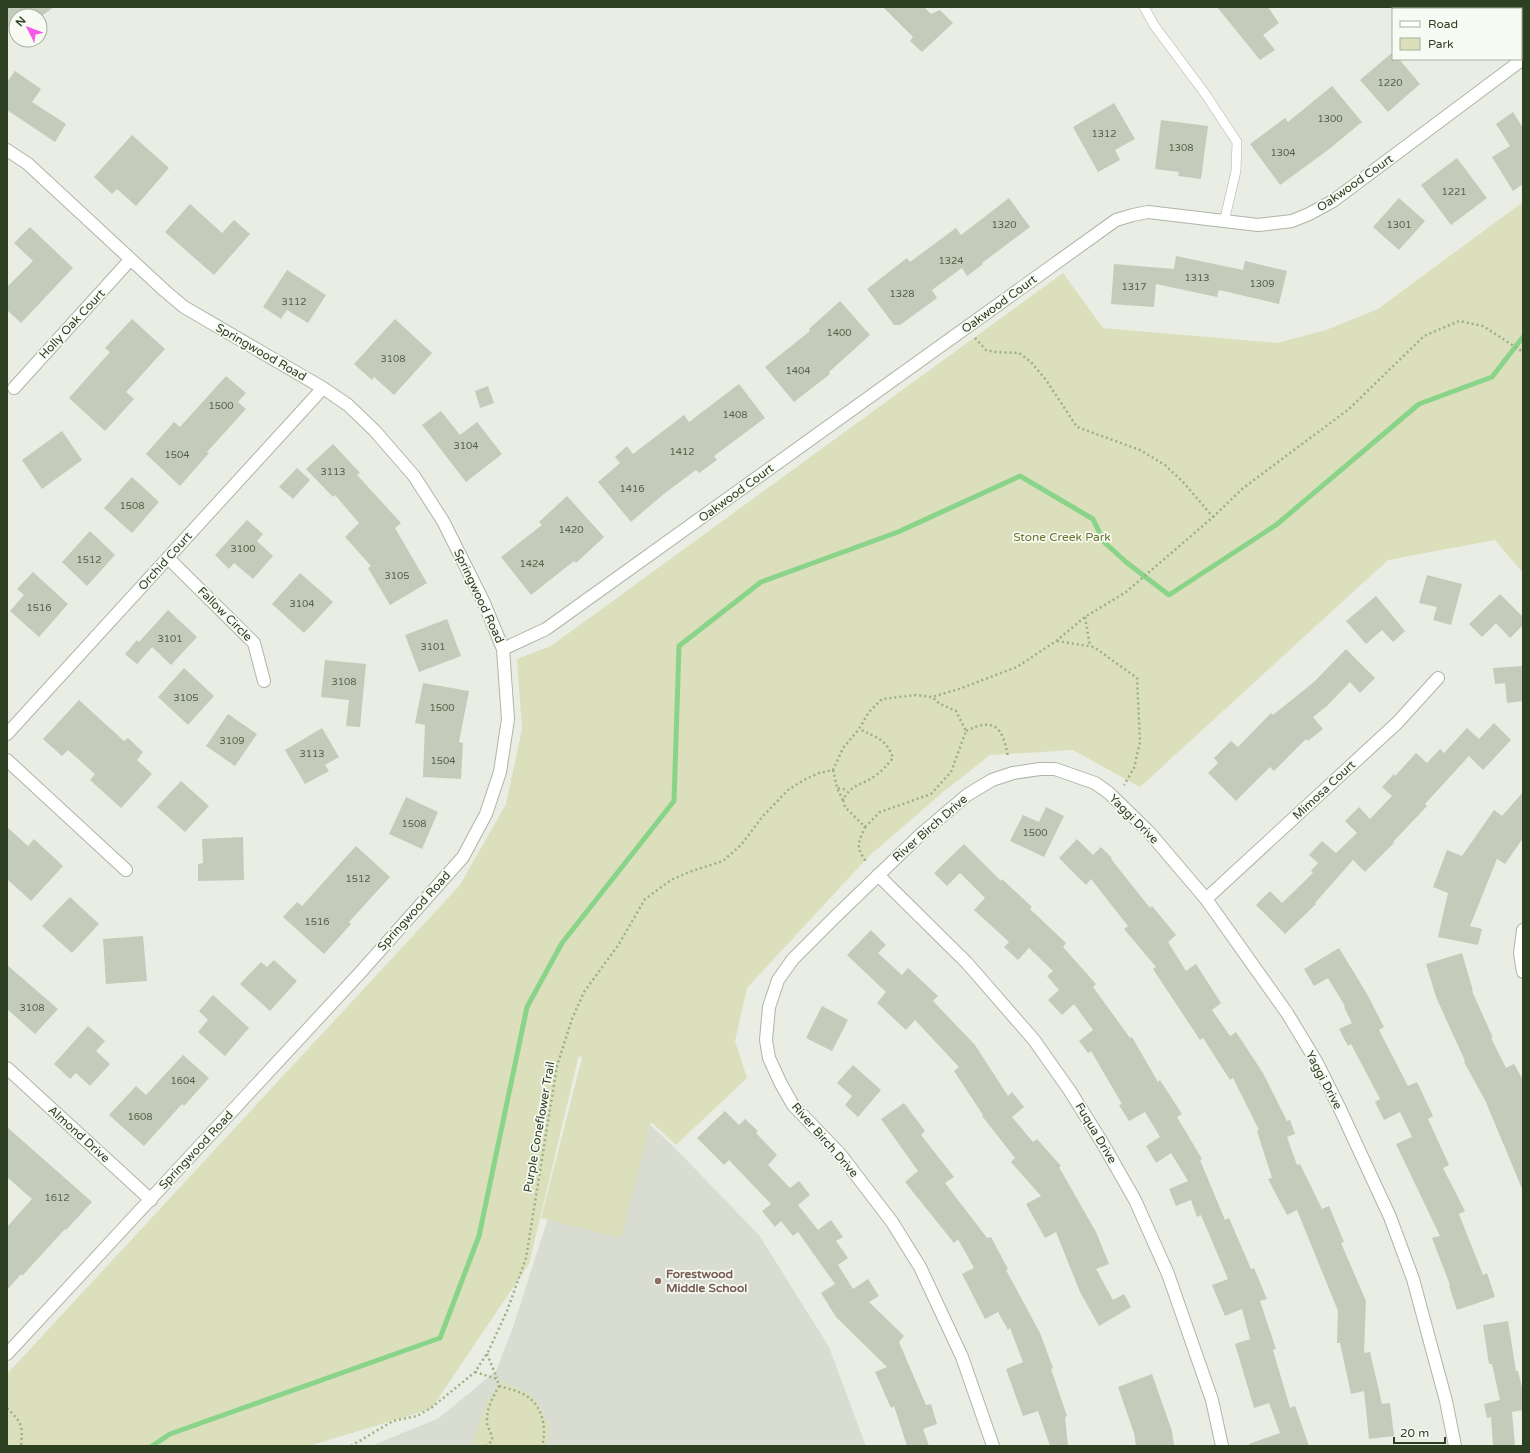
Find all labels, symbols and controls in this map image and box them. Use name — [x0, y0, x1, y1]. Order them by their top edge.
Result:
north arrow — [8, 8, 48, 48]
legend — [1392, 8, 1522, 60]
text: N — [13, 14, 29, 29]
text: Road — [1428, 17, 1458, 31]
text: Park — [1428, 37, 1454, 51]
house number: 1220 — [1377, 77, 1403, 89]
house number: 1300 — [1317, 113, 1343, 125]
house number: 1312 — [1091, 128, 1117, 140]
house number: 1308 — [1168, 142, 1194, 154]
house number: 1304 — [1270, 147, 1296, 159]
street label: Oakwood Court — [1314, 151, 1396, 214]
house number: 1221 — [1441, 186, 1467, 198]
house number: 1320 — [991, 219, 1017, 231]
house number: 1301 — [1386, 219, 1412, 231]
house number: 1324 — [938, 255, 964, 267]
street label: Oakwood Court — [959, 272, 1040, 336]
house number: 1313 — [1184, 272, 1210, 284]
house number: 1309 — [1249, 278, 1275, 290]
house number: 1317 — [1121, 281, 1147, 293]
street label: Holly Oak Court — [36, 286, 108, 362]
house number: 1328 — [889, 288, 915, 300]
house number: 3112 — [281, 296, 307, 308]
street label: Springwood Road — [213, 320, 309, 384]
house number: 1400 — [826, 327, 852, 339]
house number: 3108 — [380, 353, 406, 365]
house number: 1404 — [785, 365, 811, 377]
house number: 1500 — [208, 400, 234, 412]
house number: 1408 — [722, 409, 748, 421]
house number: 3104 — [453, 440, 479, 452]
house number: 1412 — [669, 446, 695, 458]
house number: 1504 — [164, 449, 190, 461]
street label: Oakwood Court — [696, 461, 777, 525]
house number: 3113 — [320, 466, 346, 478]
house number: 1416 — [619, 483, 645, 495]
house number: 1508 — [119, 500, 145, 512]
house number: 1420 — [558, 524, 584, 536]
street label: Orchid Court — [135, 529, 195, 593]
park label: Stone Creek Park — [1013, 530, 1111, 544]
house number: 3100 — [230, 543, 256, 555]
street label: Springwood Road — [451, 547, 507, 645]
house number: 1512 — [76, 554, 102, 566]
house number: 1424 — [519, 558, 545, 570]
house number: 3105 — [384, 570, 410, 582]
street label: Fallow Circle — [195, 584, 255, 644]
house number: 3104 — [289, 598, 315, 610]
house number: 1516 — [26, 602, 52, 614]
house number: 3101 — [157, 633, 183, 645]
house number: 3101 — [420, 641, 446, 653]
house number: 3108 — [331, 676, 357, 688]
house number: 3105 — [173, 692, 199, 704]
house number: 1500 — [429, 702, 455, 714]
house number: 3109 — [219, 735, 245, 747]
house number: 3113 — [299, 748, 325, 760]
house number: 1504 — [430, 755, 456, 767]
street label: Mimosa Court — [1290, 757, 1358, 823]
street label: Yaggi Drive — [1106, 791, 1162, 847]
street label: River Birch Drive — [890, 792, 970, 864]
house number: 1508 — [401, 818, 427, 830]
house number: 1500 — [1022, 827, 1048, 839]
street label: Springwood Road — [375, 868, 453, 954]
house number: 1512 — [345, 873, 371, 885]
house number: 1516 — [304, 916, 330, 928]
house number: 3108 — [19, 1002, 45, 1014]
street label: Yaggi Drive — [1303, 1048, 1345, 1112]
street label: Purple Coneflower Trail — [521, 1060, 557, 1193]
house number: 1604 — [170, 1075, 196, 1087]
street label: River Birch Drive — [789, 1100, 861, 1180]
street label: Fuqua Drive — [1072, 1100, 1120, 1166]
street label: Almond Drive — [45, 1103, 113, 1165]
street label: Springwood Road — [156, 1108, 236, 1192]
house number: 1608 — [127, 1111, 153, 1123]
house number: 1612 — [44, 1192, 70, 1204]
place label: Forestwood Middle School — [666, 1267, 747, 1295]
marker: Forestwood Middle School — [653, 1276, 663, 1286]
scale bar — [1394, 1419, 1445, 1445]
text: 20 m — [1400, 1426, 1429, 1440]

